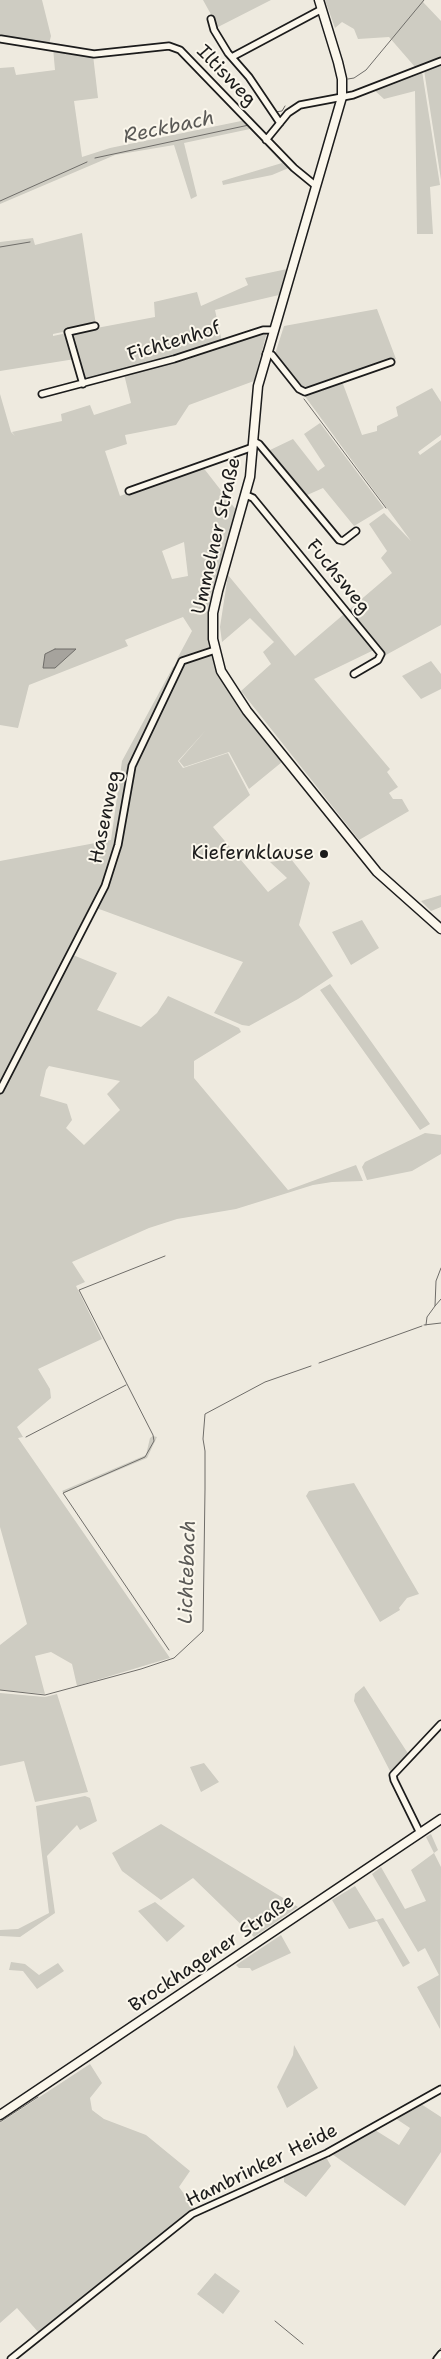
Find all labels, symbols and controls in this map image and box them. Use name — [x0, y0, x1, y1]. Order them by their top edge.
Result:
street label: Iltisweg — [191, 41, 261, 111]
water label: Reckbach — [121, 107, 217, 149]
street label: Fichtenhof — [125, 317, 223, 367]
street label: Ummelner Straße — [188, 455, 246, 617]
street label: Fuchsweg — [301, 535, 375, 619]
street label: Hasenweg — [85, 768, 127, 866]
place label: Kiefernklause — [191, 843, 314, 865]
marker: Kiefernklause — [318, 848, 330, 860]
water label: Lichtebach — [174, 1520, 202, 1624]
street label: Brockhagener Straße — [125, 1890, 299, 2018]
street label: Hambrinker Heide — [182, 2119, 342, 2213]

